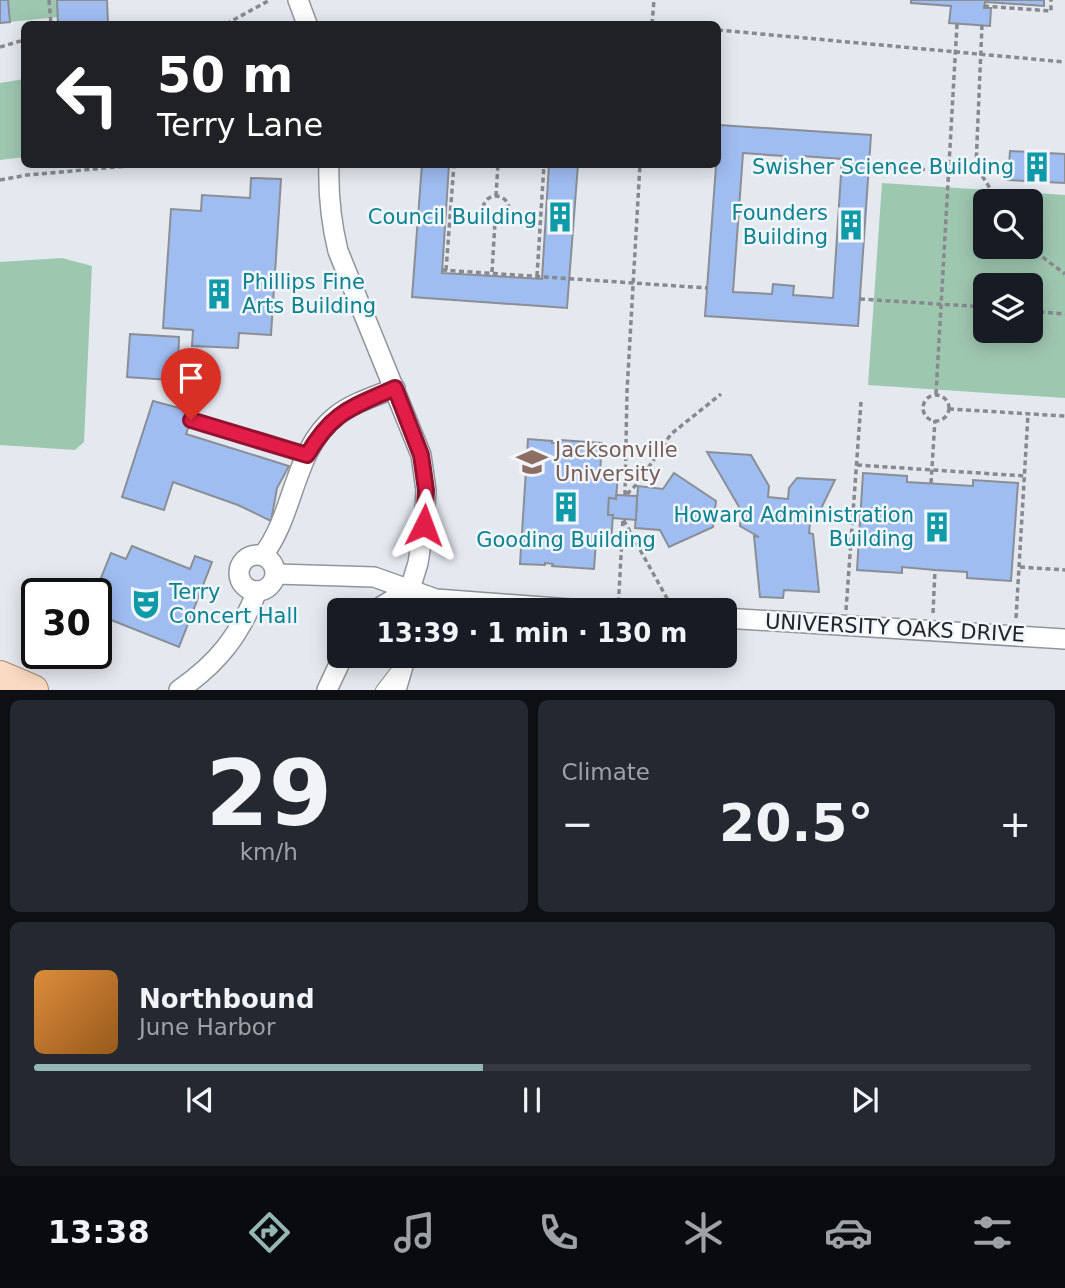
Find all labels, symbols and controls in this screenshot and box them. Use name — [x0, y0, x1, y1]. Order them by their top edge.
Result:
text: 50 m — [157, 47, 293, 104]
icon: left — [42, 49, 133, 140]
text: Terry Lane — [157, 106, 323, 144]
building icon: Swisher Science Building — [1020, 150, 1054, 184]
place label: Swisher Science Building — [752, 155, 1014, 179]
map controls — [973, 189, 1043, 343]
button: search — [973, 189, 1043, 259]
building icon: Council Building — [543, 200, 577, 234]
place label: Founders Building — [731, 201, 828, 249]
place label: Council Building — [368, 205, 537, 229]
building icon: Founders Building — [834, 208, 868, 242]
place label: Phillips Fine Arts Building — [242, 270, 376, 318]
button: layers — [973, 273, 1043, 343]
building icon: Phillips Fine Arts Building — [202, 277, 236, 311]
pin — [161, 348, 221, 420]
icon: arrive — [172, 359, 210, 397]
place label: Jacksonville University — [553, 438, 678, 486]
school or university icon: Jacksonville University — [515, 445, 549, 479]
position arrow — [387, 488, 461, 562]
building icon: Gooding Building — [549, 490, 583, 524]
place label: Howard Administration Building — [673, 503, 914, 551]
building icon: Howard Administration Building — [920, 510, 954, 544]
place label: Gooding Building — [476, 528, 656, 552]
speed limit sign: 30 — [21, 578, 112, 669]
place label: Terry Concert Hall — [168, 580, 298, 628]
theatre icon: Terry Concert Hall — [129, 587, 163, 621]
street label: UNIVERSITY OAKS DRIVE — [764, 609, 1026, 647]
text: 13:39 · 1 min · 130 m — [377, 618, 687, 648]
text: 29 — [205, 741, 332, 846]
text: Climate — [562, 759, 650, 785]
text: 20.5° — [719, 793, 873, 853]
text: − — [562, 802, 593, 846]
text: + — [999, 802, 1031, 846]
text: km/h — [240, 839, 298, 865]
text: Northbound — [139, 984, 315, 1014]
text: June Harbor — [139, 1014, 275, 1040]
icon: previous — [181, 1081, 219, 1119]
icon: pause — [513, 1081, 551, 1119]
icon: next — [846, 1081, 884, 1119]
icon: directions — [245, 1208, 294, 1257]
icon: music — [390, 1208, 439, 1257]
icon: phone — [534, 1208, 583, 1257]
icon: climate — [679, 1208, 728, 1257]
icon: car — [824, 1208, 873, 1257]
icon: filters — [968, 1208, 1017, 1257]
text: 13:38 — [48, 1213, 150, 1251]

